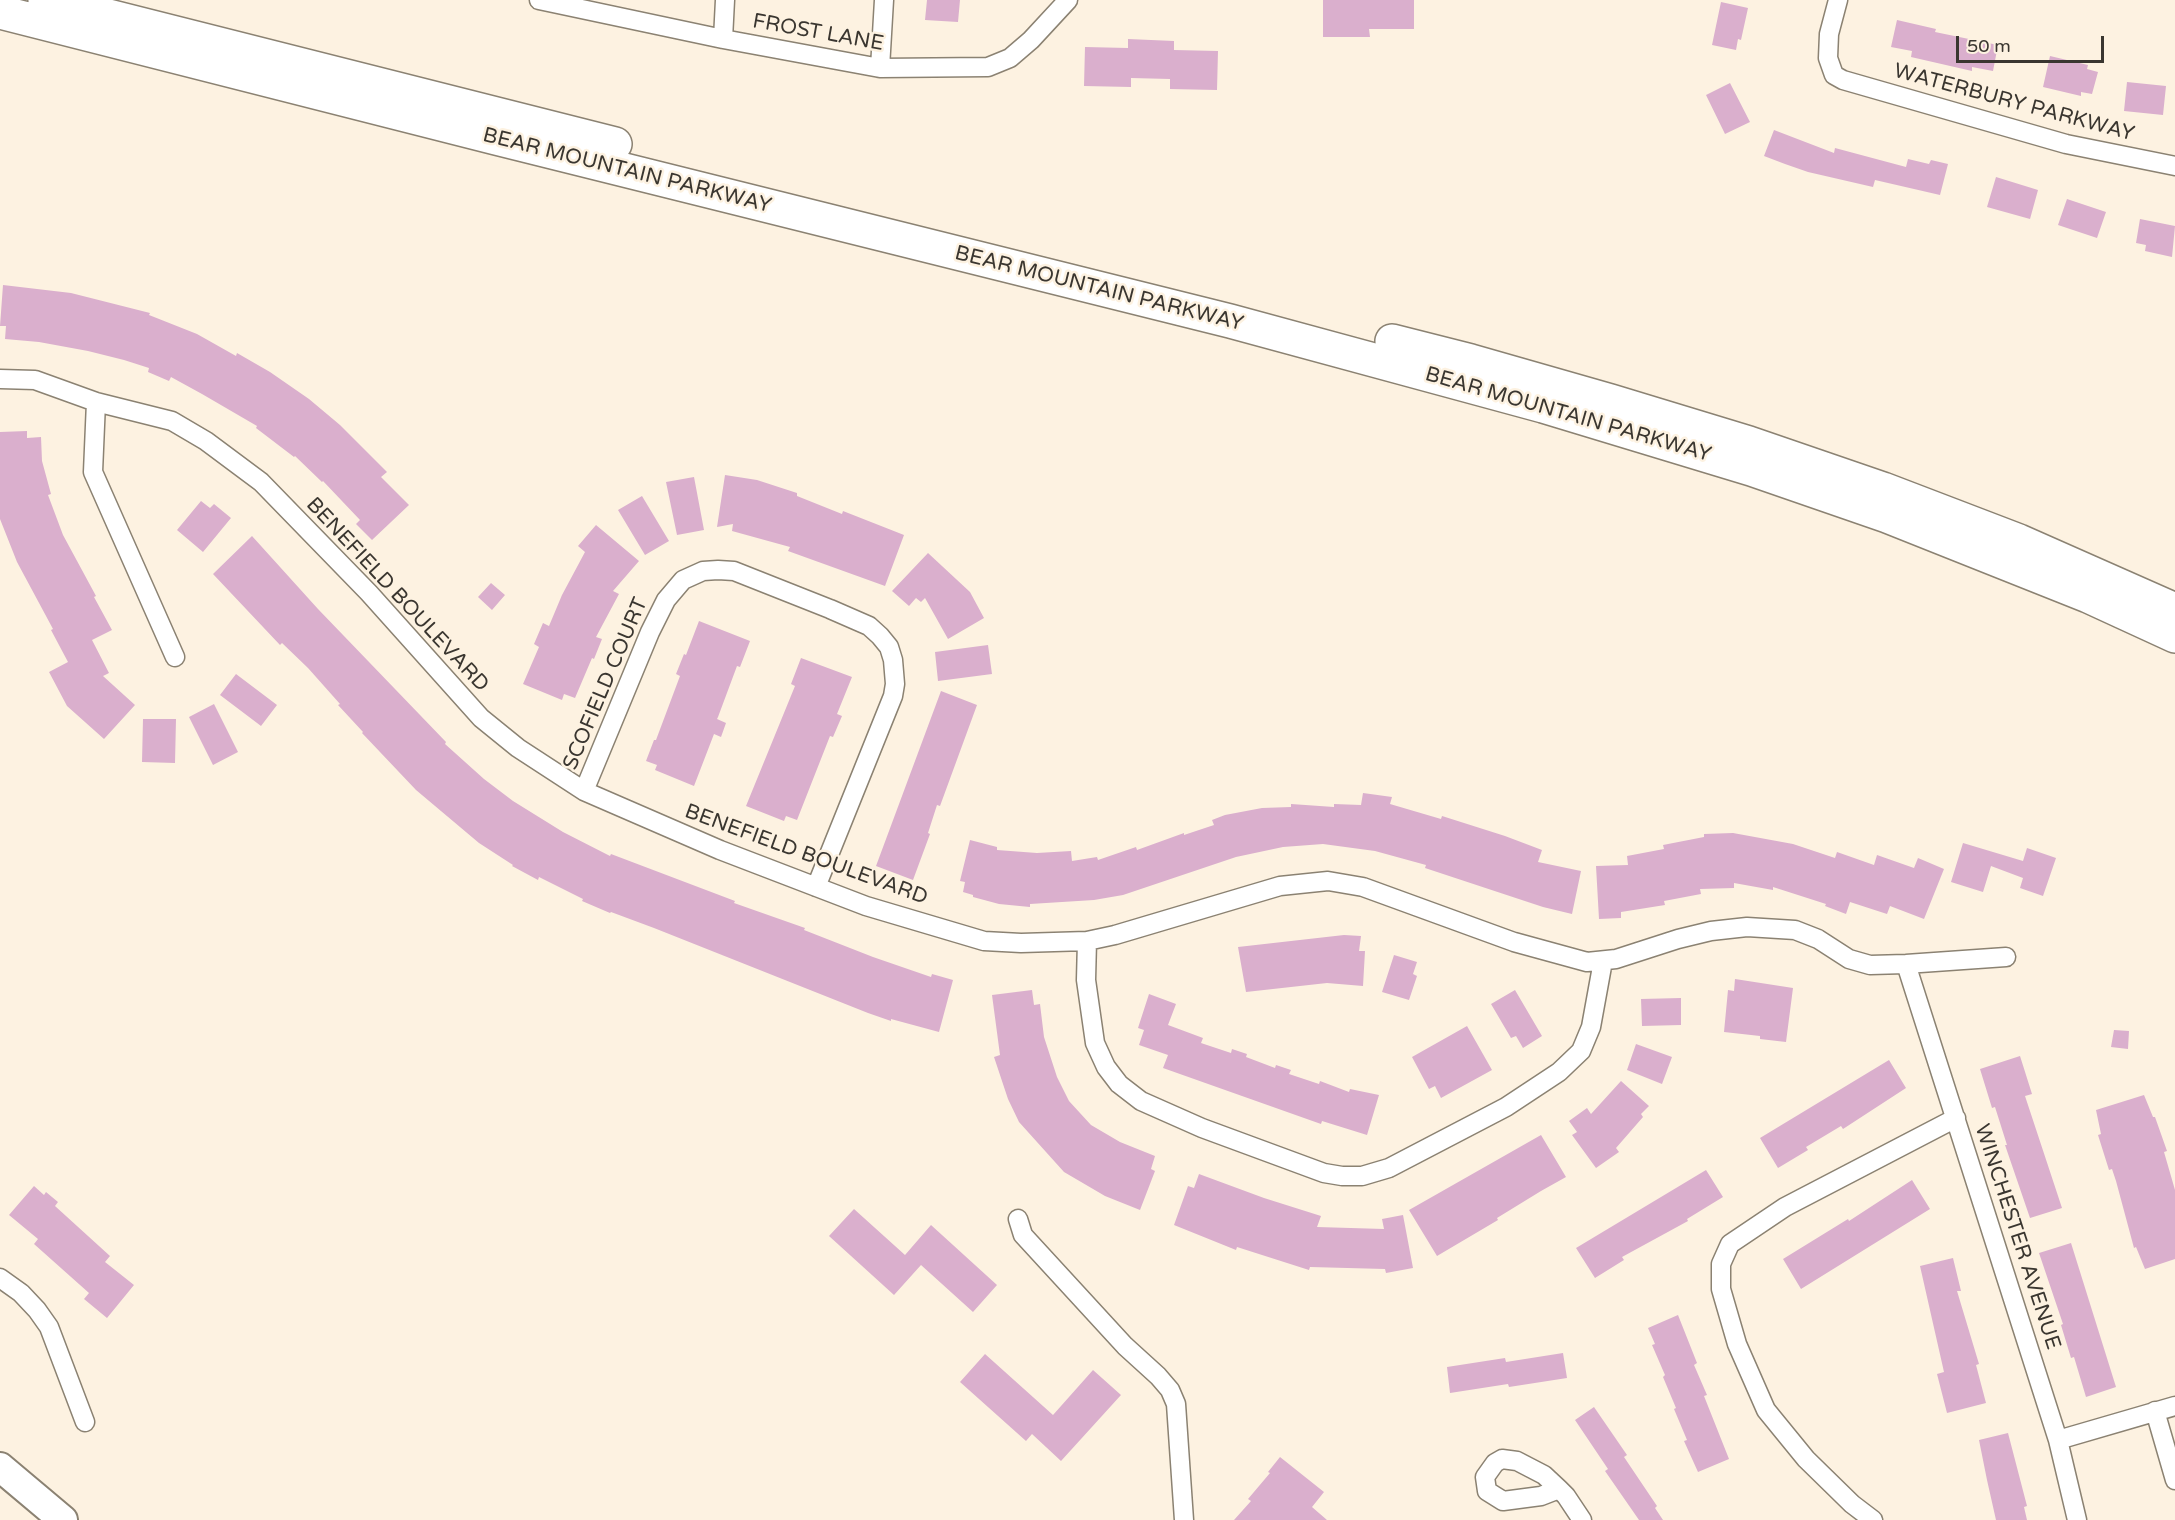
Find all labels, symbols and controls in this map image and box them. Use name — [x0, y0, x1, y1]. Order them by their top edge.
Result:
street label: FROST LANE — [750, 9, 886, 57]
scale bar — [1959, 24, 2108, 62]
text: 50 m — [1967, 35, 2011, 57]
street label: WATERBURY PARKWAY — [1891, 59, 2137, 147]
street label: BEAR MOUNTAIN PARKWAY — [480, 123, 774, 219]
street label: BEAR MOUNTAIN PARKWAY — [952, 241, 1246, 337]
street label: BEAR MOUNTAIN PARKWAY — [1422, 362, 1714, 468]
street label: BENEFIELD BOULEVARD — [300, 493, 494, 697]
street label: SCOFIELD COURT — [558, 594, 654, 774]
street label: BENEFIELD BOULEVARD — [681, 799, 931, 911]
street label: WINCHESTER AVENUE — [1969, 1121, 2065, 1353]

